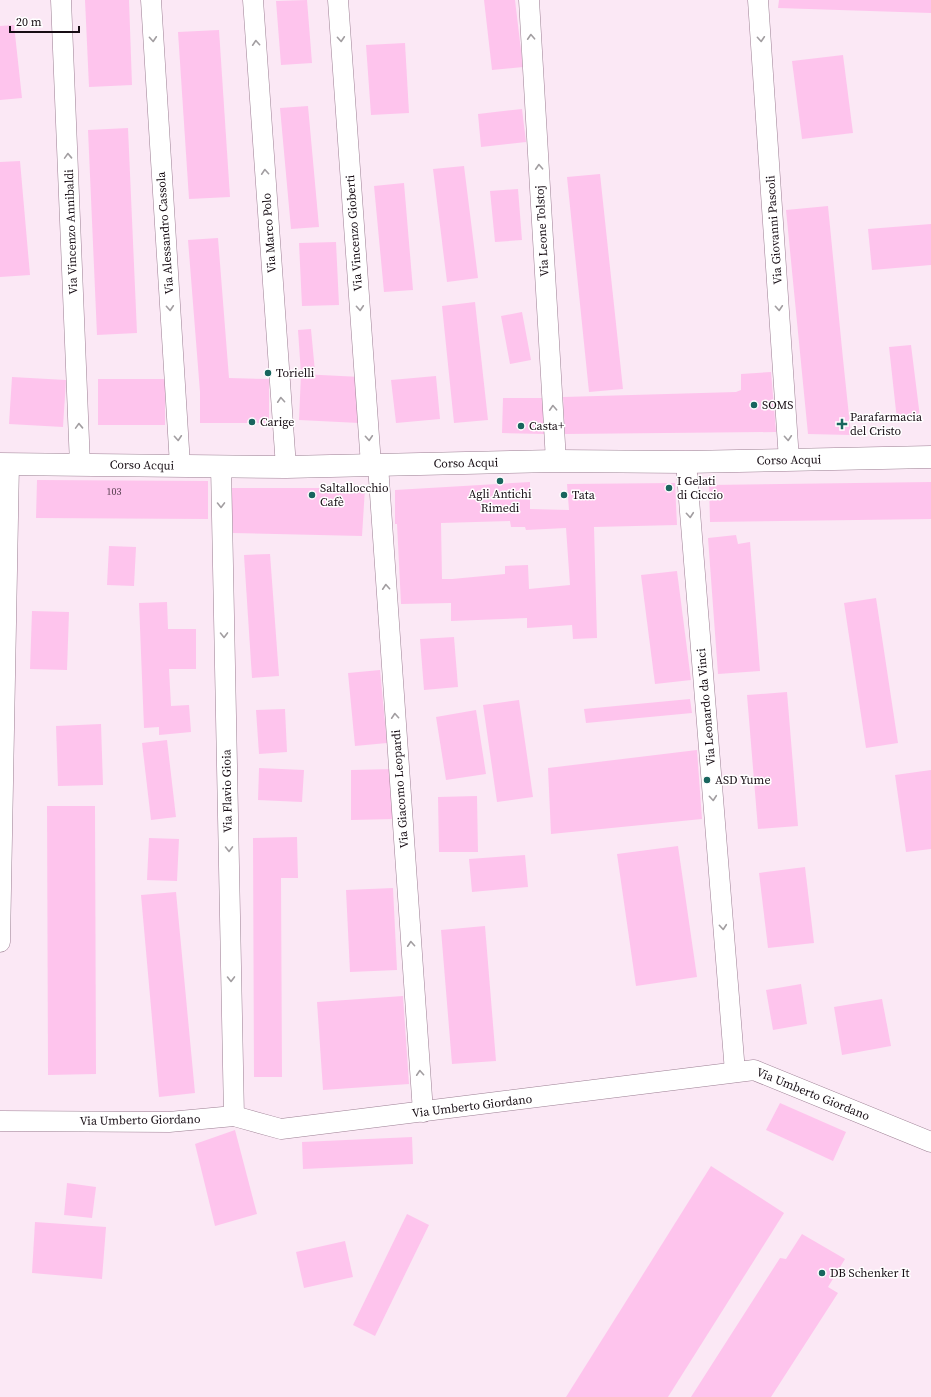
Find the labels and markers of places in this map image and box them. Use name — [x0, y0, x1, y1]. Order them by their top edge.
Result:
place label: Torielli — [276, 365, 315, 381]
marker: Torielli — [263, 368, 273, 378]
place label: SOMS — [762, 397, 793, 413]
marker: SOMS — [749, 400, 759, 410]
place label: Parafarmacia del Cristo — [850, 409, 923, 439]
place label: Carige — [260, 414, 295, 430]
marker: Carige — [247, 417, 257, 427]
place label: Casta+ — [529, 418, 565, 434]
marker: Parafarmacia del Cristo — [837, 419, 847, 429]
marker: Casta+ — [516, 421, 526, 431]
place label: I Gelati di Ciccio — [677, 473, 724, 503]
marker: Agli Antichi Rimedi — [495, 476, 505, 486]
place label: Saltallocchio Cafè — [320, 480, 389, 510]
marker: I Gelati di Ciccio — [664, 483, 674, 493]
place label: Agli Antichi Rimedi — [468, 486, 532, 516]
place label: Tata — [572, 487, 596, 503]
marker: Saltallocchio Cafè — [307, 490, 317, 500]
marker: Tata — [559, 490, 569, 500]
place label: ASD Yume — [715, 772, 771, 788]
marker: ASD Yume — [702, 775, 712, 785]
place label: DB Schenker It — [830, 1265, 910, 1281]
marker: DB Schenker It — [817, 1268, 827, 1278]

